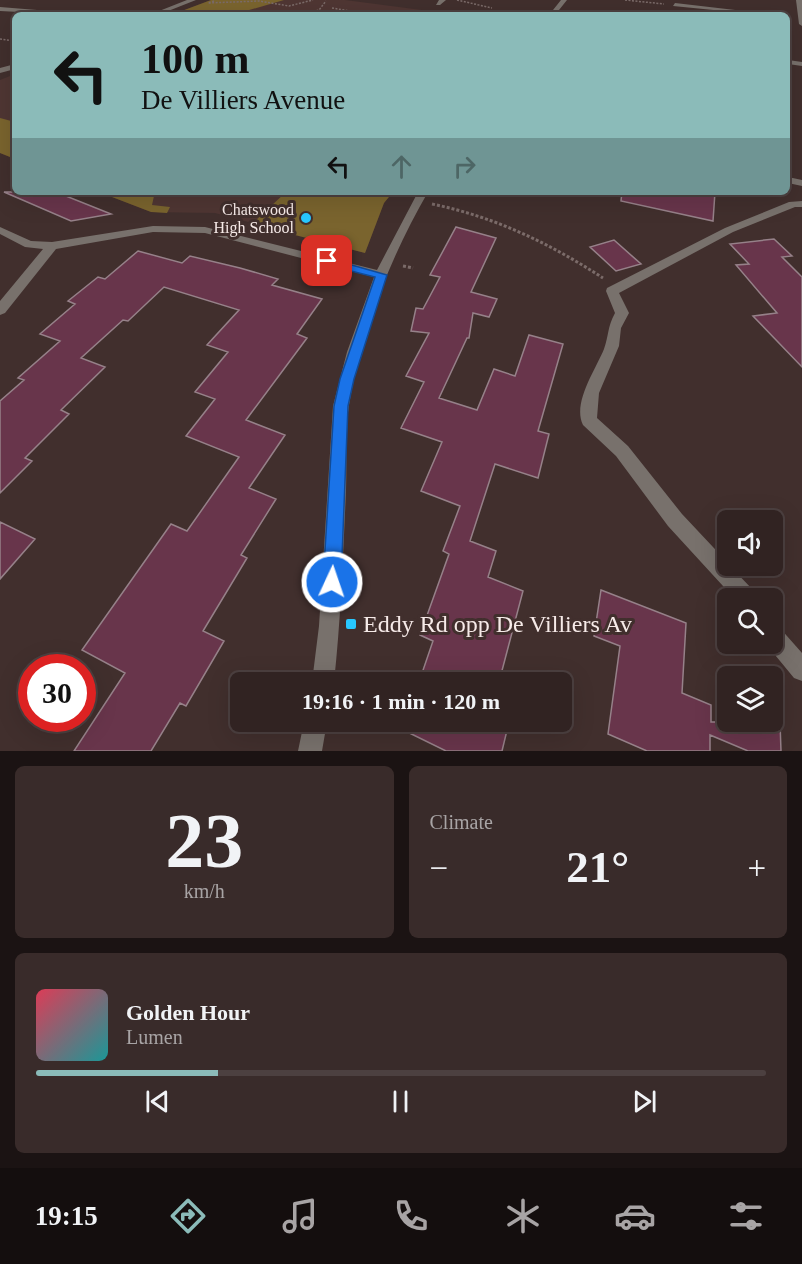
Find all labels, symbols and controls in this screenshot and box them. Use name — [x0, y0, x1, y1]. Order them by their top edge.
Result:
icon: left — [42, 36, 120, 114]
text: 100 m — [141, 36, 250, 82]
text: De Villiers Avenue — [141, 85, 345, 115]
icon: left — [322, 150, 355, 183]
icon: ahead — [385, 150, 418, 183]
icon: right — [448, 150, 481, 183]
place label: Chatswood High School — [214, 201, 295, 237]
marker: Chatswood High School — [299, 211, 313, 225]
pin — [301, 235, 352, 286]
icon: arrive — [310, 244, 343, 277]
map controls — [717, 510, 783, 732]
button: sound — [717, 510, 783, 576]
position arrow — [300, 550, 364, 614]
button: search — [717, 588, 783, 654]
place label: Eddy Rd opp De Villiers Av — [363, 611, 632, 637]
marker: Eddy Rd opp De Villiers Av — [344, 617, 358, 631]
speed limit sign: 30 — [18, 654, 96, 732]
button: layers — [717, 666, 783, 732]
text: 19:16 · 1 min · 120 m — [302, 689, 500, 714]
text: 23 — [165, 797, 243, 884]
text: Climate — [430, 811, 493, 833]
text: 21° — [566, 842, 629, 892]
text: − — [430, 850, 448, 886]
text: + — [747, 850, 766, 886]
text: km/h — [184, 880, 225, 902]
text: Golden Hour — [126, 1000, 250, 1025]
text: Lumen — [126, 1026, 183, 1048]
icon: previous — [141, 1085, 174, 1118]
icon: pause — [384, 1085, 417, 1118]
icon: next — [628, 1085, 661, 1118]
icon: directions — [167, 1195, 209, 1237]
icon: music — [279, 1195, 321, 1237]
icon: phone — [390, 1195, 432, 1237]
icon: climate — [502, 1195, 544, 1237]
icon: car — [614, 1195, 656, 1237]
icon: filters — [725, 1195, 767, 1237]
text: 19:15 — [35, 1201, 98, 1231]

